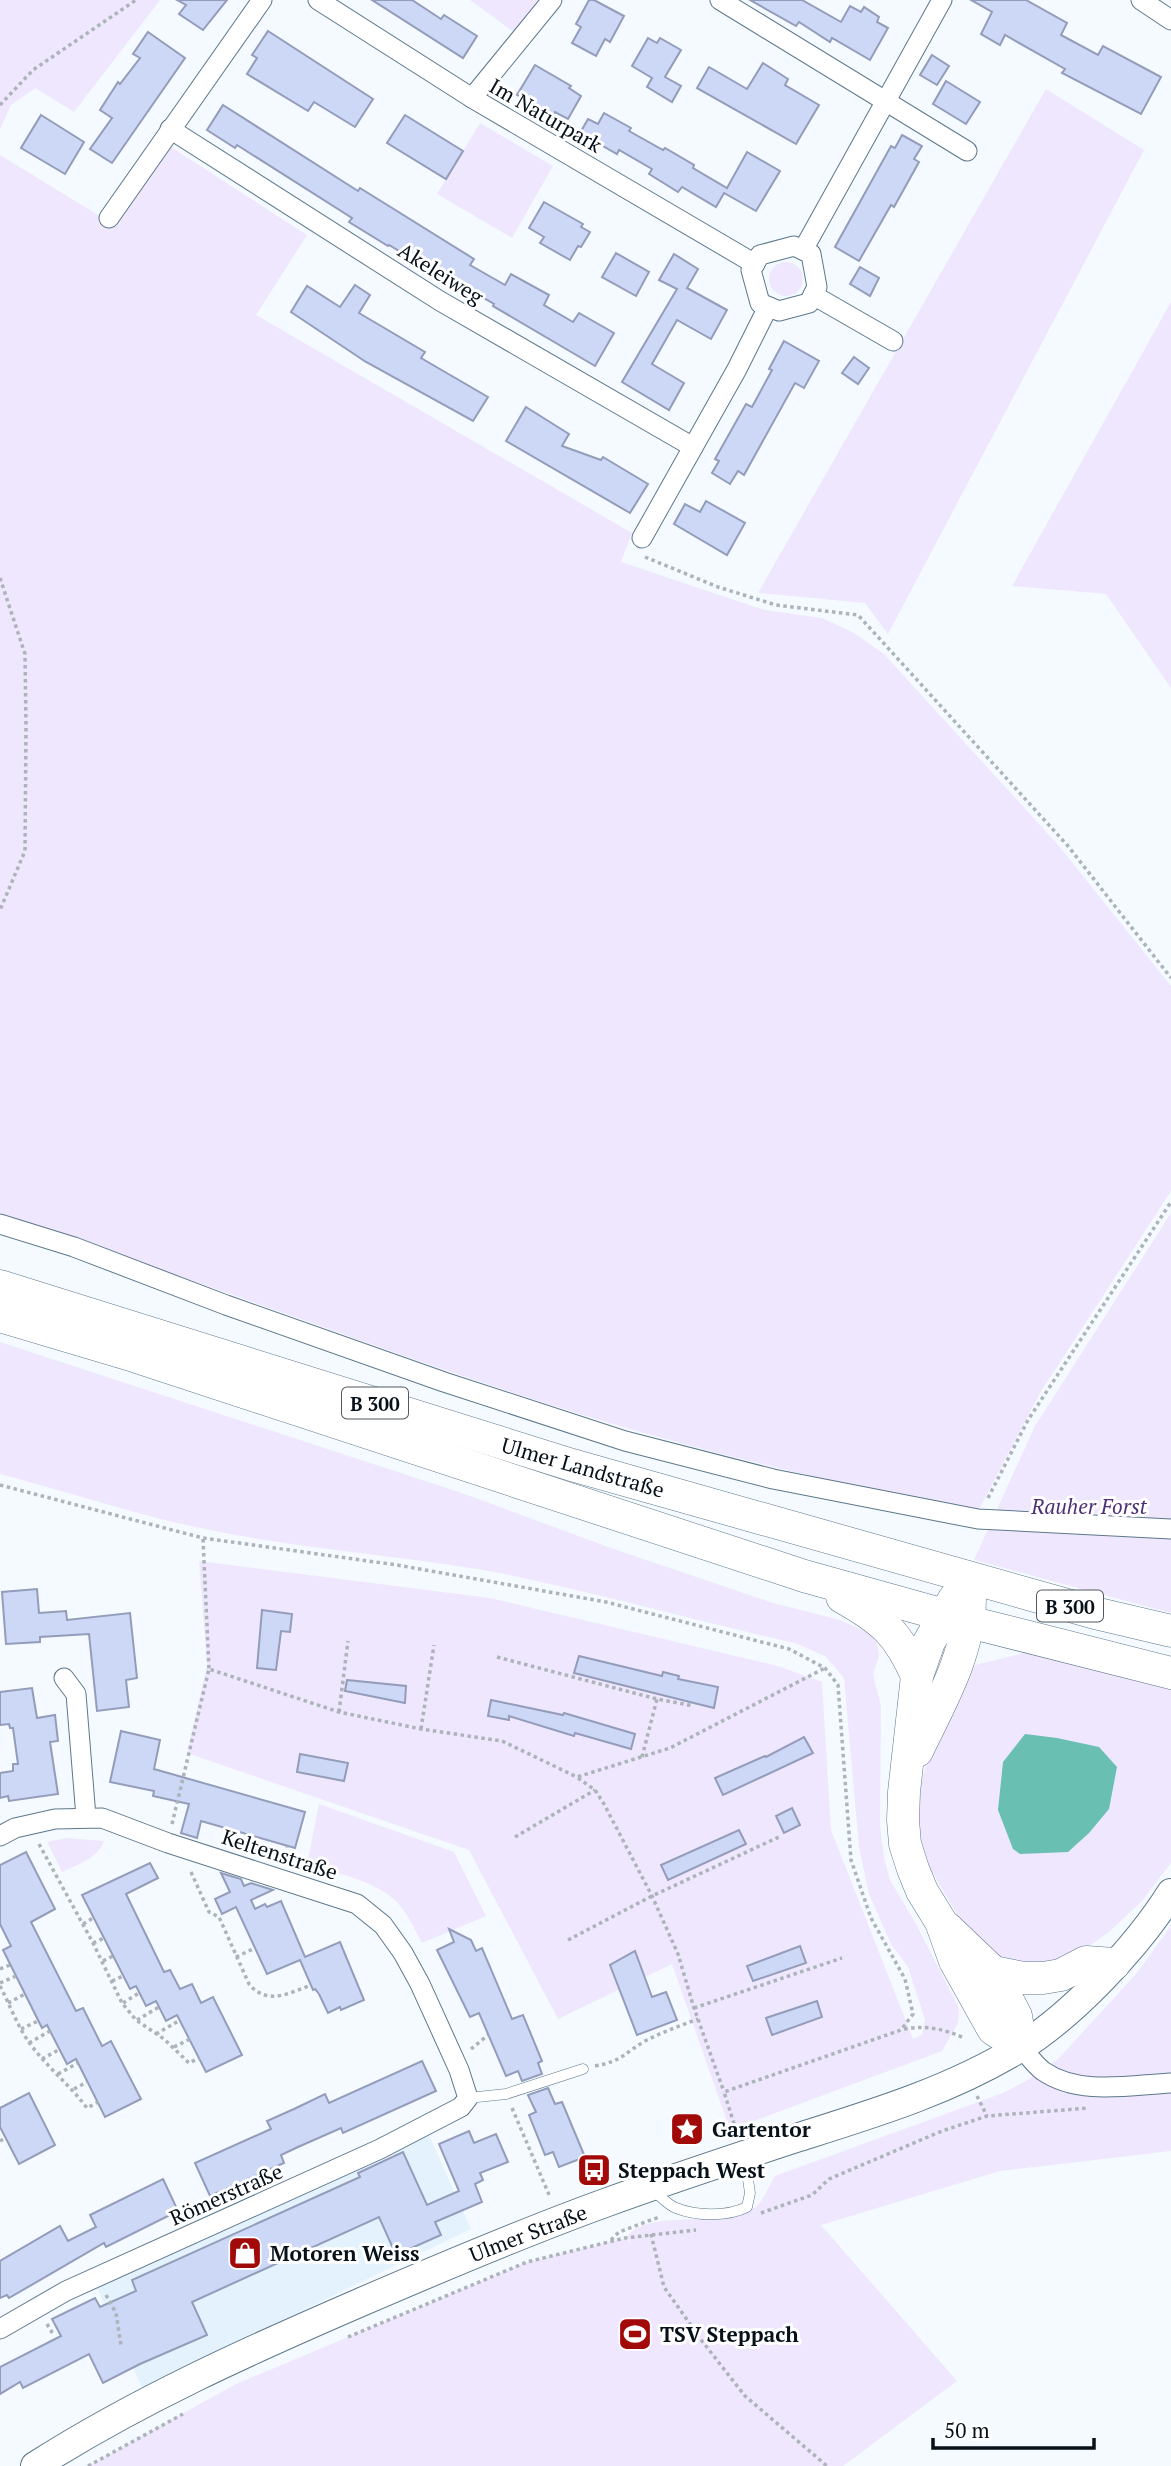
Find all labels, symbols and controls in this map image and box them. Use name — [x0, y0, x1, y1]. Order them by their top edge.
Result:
street label: Im Naturpark — [484, 71, 608, 159]
street label: Akeleiweg — [393, 236, 490, 311]
road number: B 300 — [342, 1387, 408, 1418]
street label: Ulmer Landstraße — [498, 1430, 668, 1504]
park label: Rauher Forst — [1030, 1492, 1148, 1520]
road number: B 300 — [1037, 1590, 1103, 1622]
street label: Keltenstraße — [219, 1822, 341, 1886]
place icon: Gartentor — [668, 2110, 706, 2148]
place label: Gartentor — [712, 2115, 811, 2143]
bus stop icon: Steppach West — [575, 2151, 613, 2189]
place label: Steppach West — [618, 2156, 766, 2184]
street label: Römerstraße — [165, 2157, 287, 2231]
street label: Ulmer Straße — [465, 2198, 591, 2268]
shop icon: Motoren Weiss — [226, 2234, 264, 2272]
place label: Motoren Weiss — [270, 2239, 420, 2267]
sports icon: TSV Steppach — [616, 2315, 654, 2353]
place label: TSV Steppach — [660, 2320, 799, 2348]
scale bar — [933, 2406, 1094, 2450]
text: 50 m — [944, 2416, 990, 2444]

